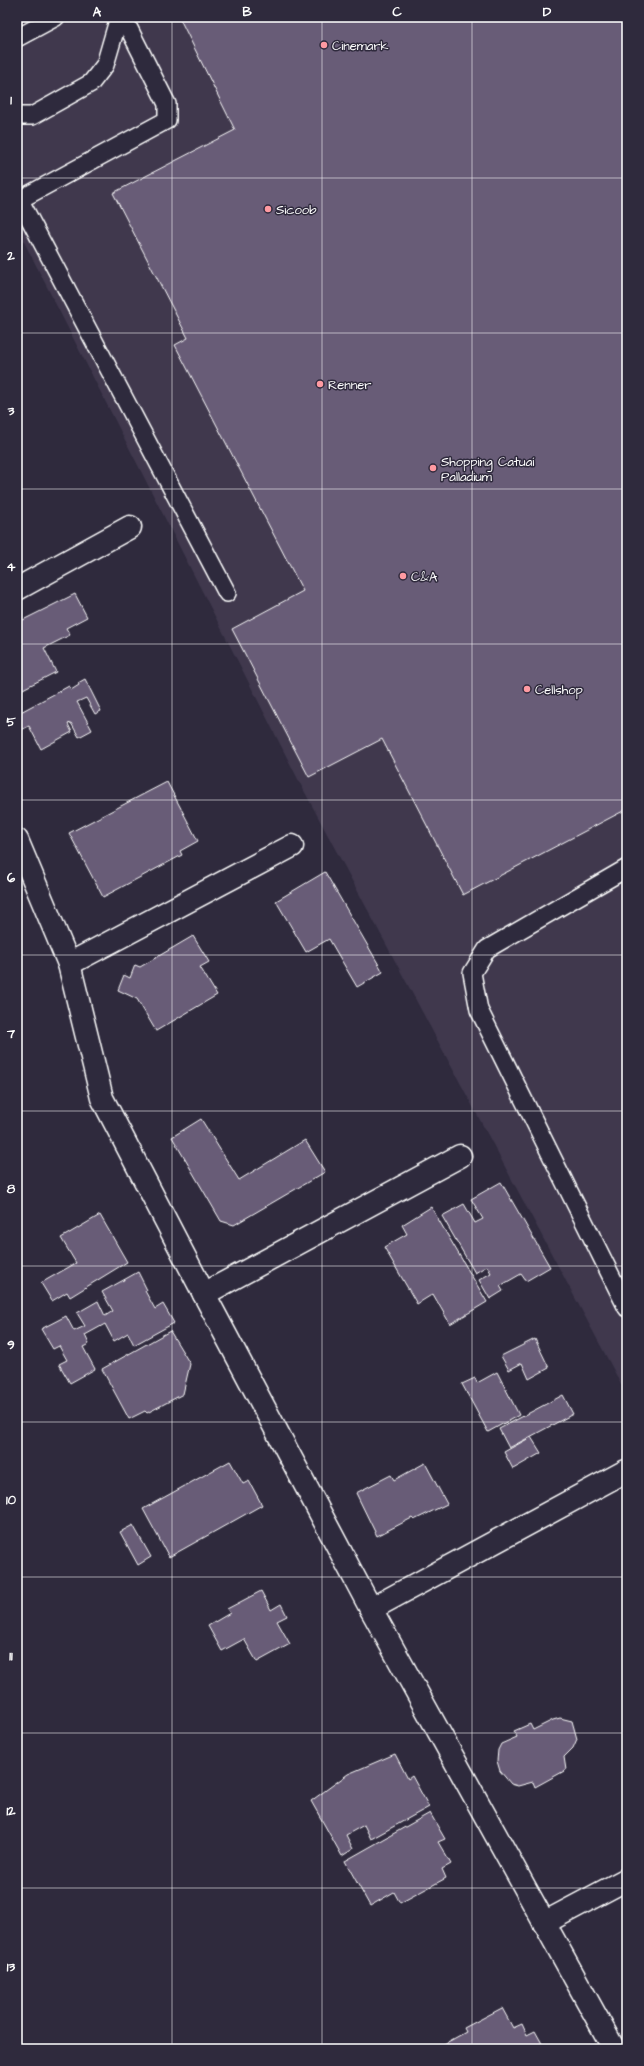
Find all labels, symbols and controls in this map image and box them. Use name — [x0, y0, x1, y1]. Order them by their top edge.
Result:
text: A — [93, 3, 102, 21]
text: B — [242, 3, 252, 21]
text: C — [392, 3, 402, 21]
text: D — [543, 3, 552, 21]
place label: Cinemark — [332, 37, 389, 55]
marker: Cinemark — [319, 40, 329, 50]
text: 1 — [10, 91, 12, 109]
place label: Sicoob — [276, 201, 317, 219]
marker: Sicoob — [263, 204, 273, 214]
text: 2 — [6, 247, 15, 265]
place label: Renner — [328, 376, 372, 394]
marker: Renner — [315, 379, 325, 389]
text: 3 — [7, 402, 15, 420]
place label: Shopping Catuaí Palladium — [441, 453, 534, 486]
marker: Shopping Catuaí Palladium — [428, 463, 438, 473]
text: 4 — [7, 558, 16, 576]
place label: C&A — [411, 568, 438, 586]
marker: C&A — [398, 571, 408, 581]
place label: Cellshop — [535, 681, 583, 699]
marker: Cellshop — [522, 684, 532, 694]
text: 5 — [6, 713, 16, 731]
text: 6 — [7, 869, 16, 887]
text: 7 — [6, 1025, 16, 1043]
text: 8 — [7, 1180, 16, 1198]
text: 9 — [7, 1336, 15, 1354]
text: 10 — [6, 1491, 17, 1509]
text: 11 — [9, 1647, 13, 1665]
text: 12 — [6, 1802, 16, 1820]
text: 13 — [7, 1958, 16, 1976]

